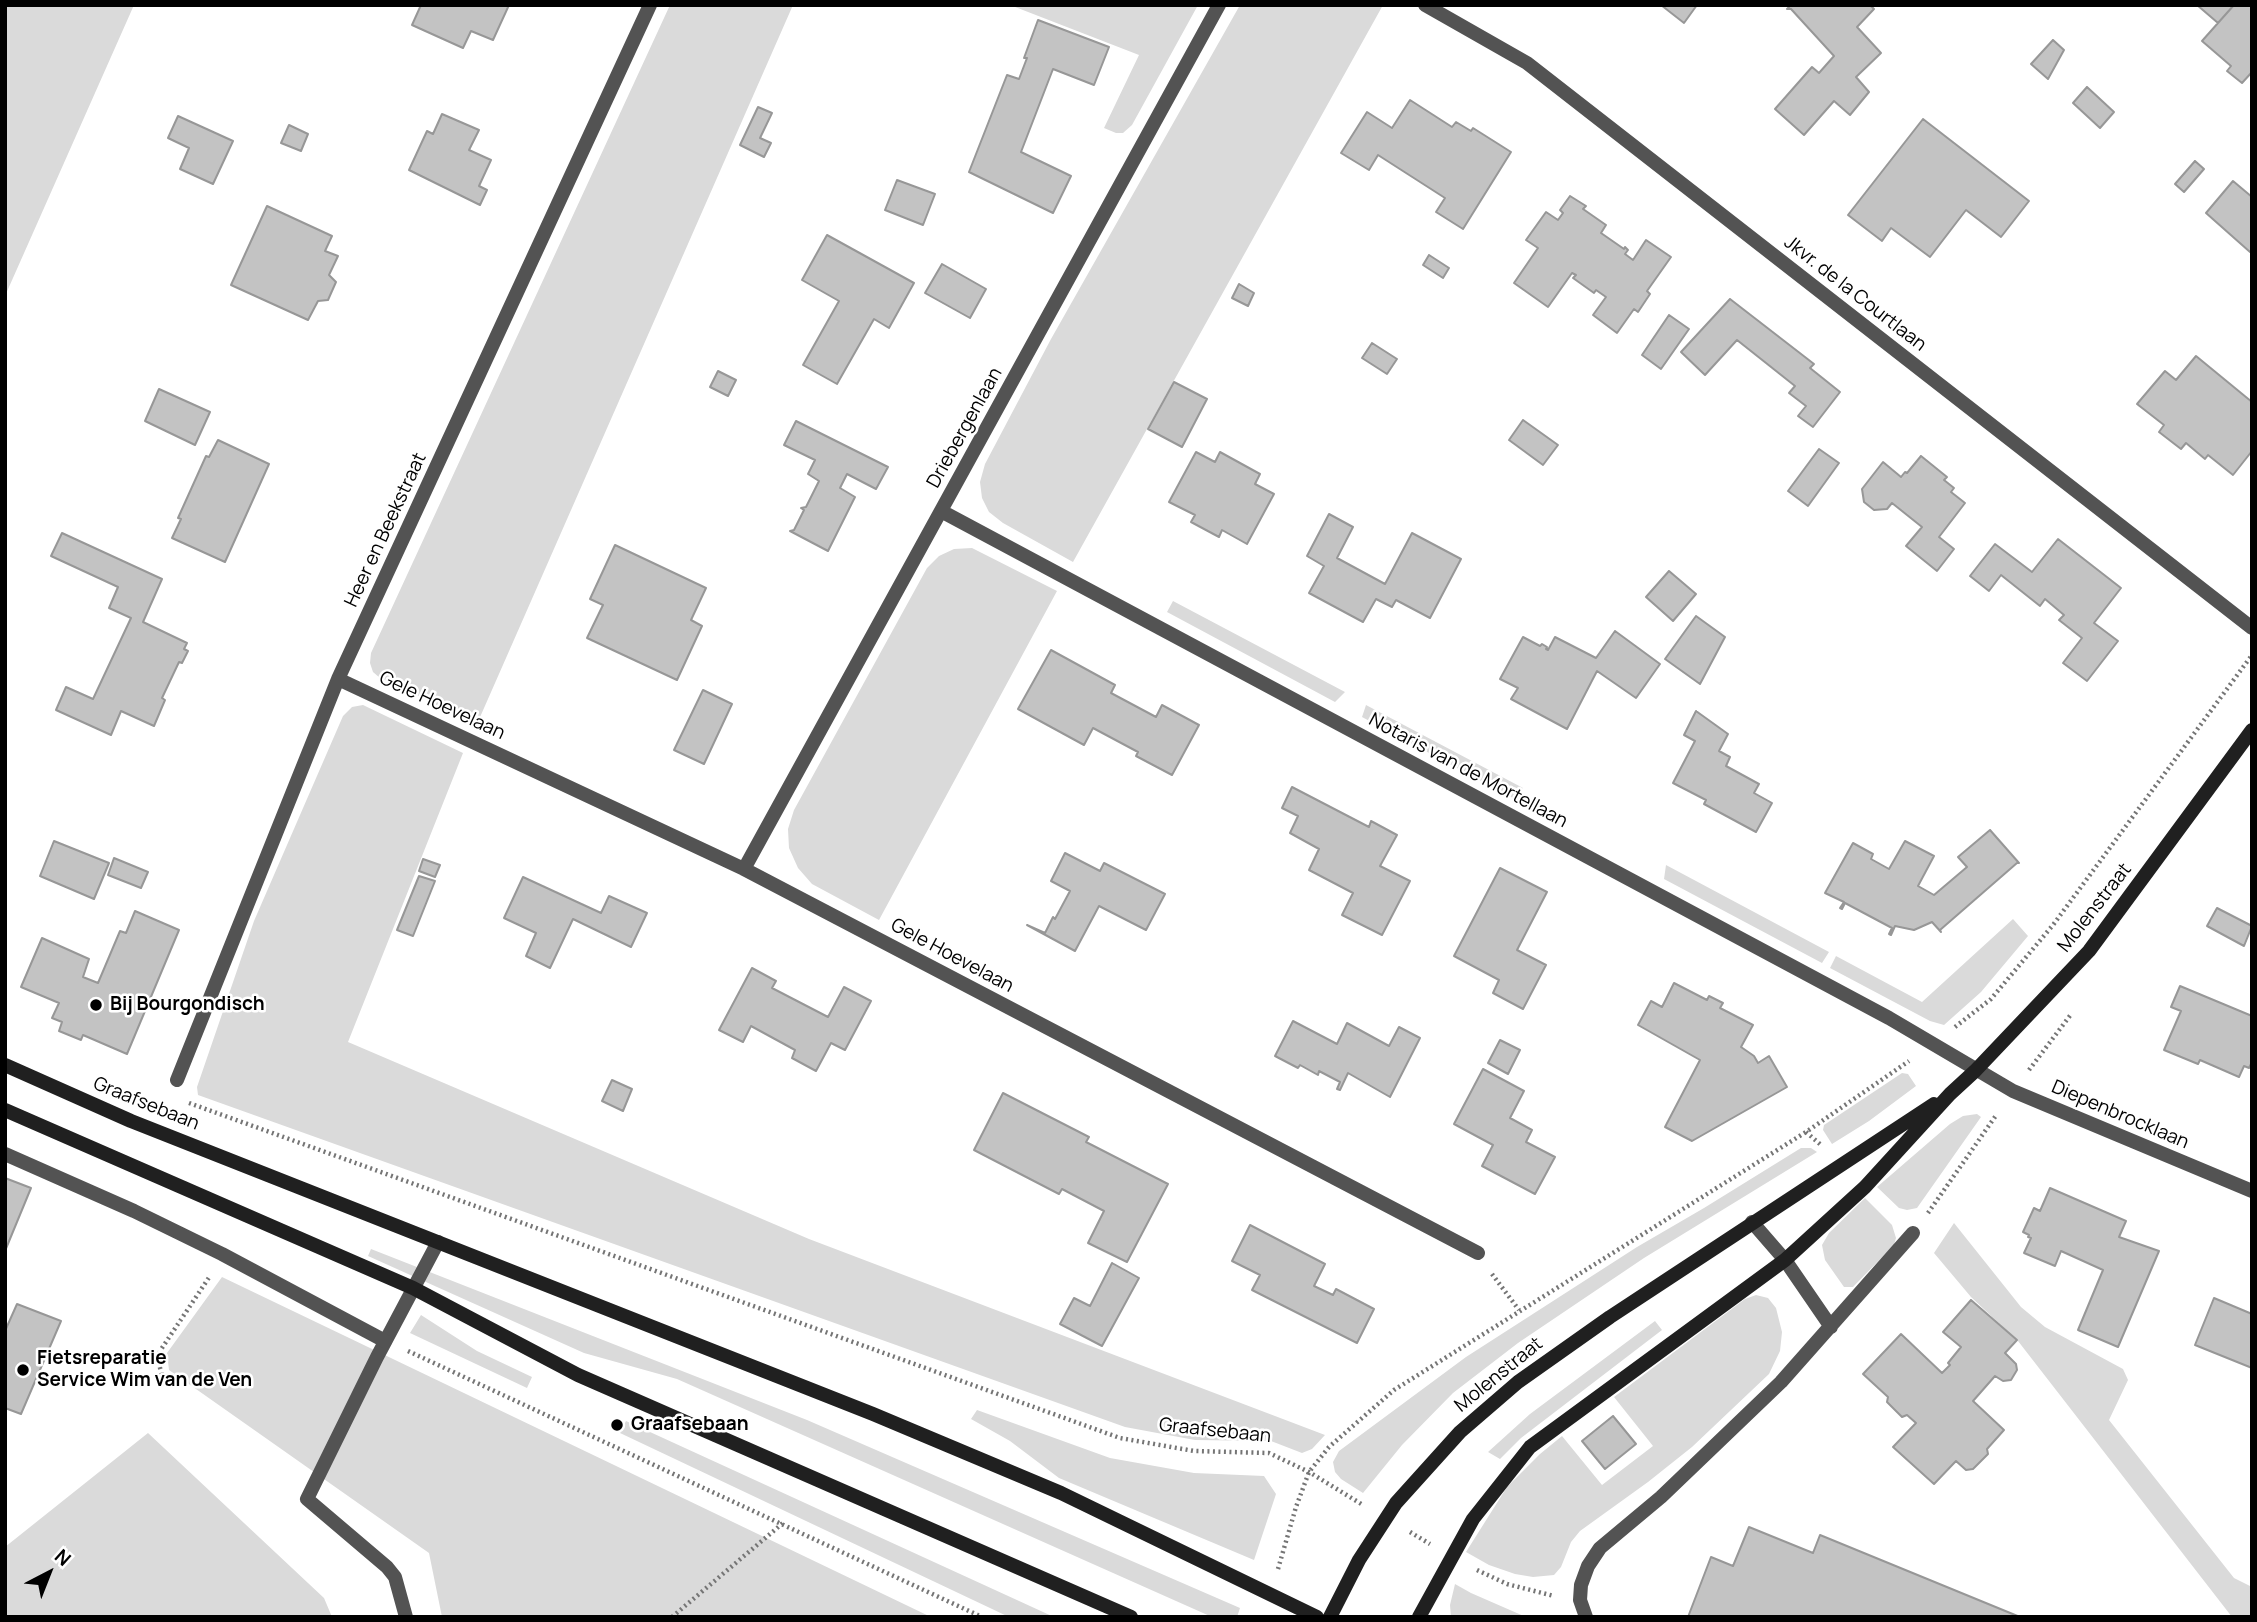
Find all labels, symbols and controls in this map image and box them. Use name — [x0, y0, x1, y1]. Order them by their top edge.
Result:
street label: Jkvr. de la Courtlaan — [1779, 231, 1931, 357]
street label: Driebergenlaan — [923, 364, 1007, 492]
street label: Heer en Beekstraat — [340, 449, 432, 611]
street label: Gele Hoevelaan — [376, 667, 508, 745]
street label: Notaris van de Mortellaan — [1365, 709, 1571, 833]
street label: Molenstraat — [2053, 859, 2137, 957]
street label: Gele Hoevelaan — [887, 914, 1017, 998]
place label: Bij Bourgondisch — [110, 994, 265, 1016]
marker: Bij Bourgondisch — [88, 997, 104, 1013]
street label: Graafsebaan — [90, 1072, 202, 1136]
street label: Diepenbrocklaan — [2048, 1076, 2192, 1154]
street label: Molenstraat — [1450, 1333, 1548, 1417]
place label: Fietsreparatie Service Wim van de Ven — [37, 1348, 252, 1392]
marker: Fietsreparatie Service Wim van de Ven — [15, 1362, 31, 1378]
place label: Graafsebaan — [631, 1414, 749, 1436]
street label: Graafsebaan — [1158, 1414, 1272, 1448]
marker: Graafsebaan — [609, 1417, 625, 1433]
north arrow — [14, 1538, 84, 1608]
text: N — [49, 1543, 77, 1572]

